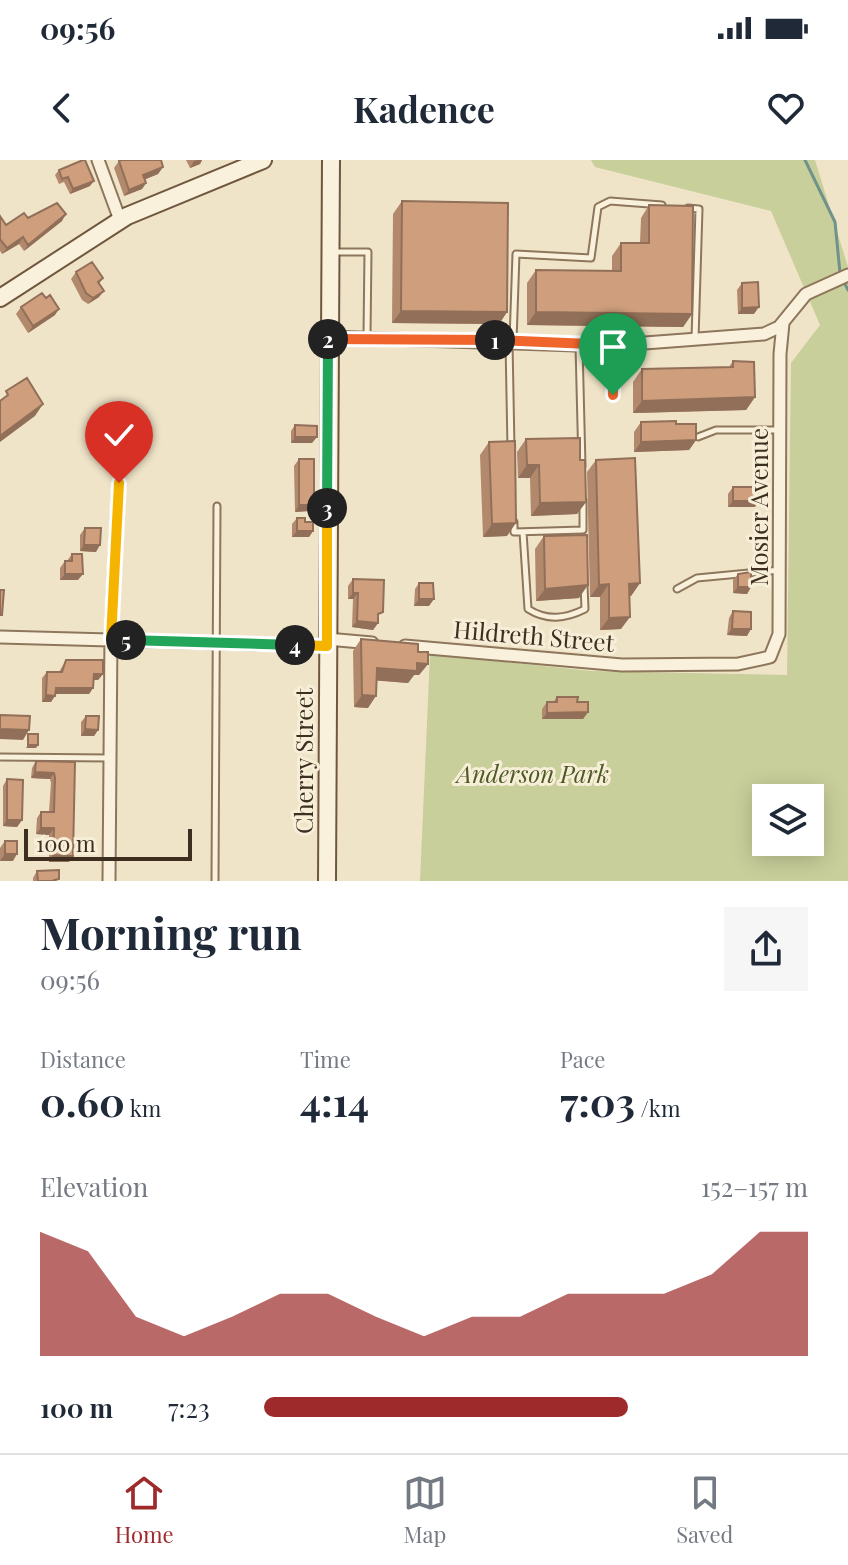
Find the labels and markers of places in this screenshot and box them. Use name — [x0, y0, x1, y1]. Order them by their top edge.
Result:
pin — [579, 313, 647, 395]
pin: 2 — [308, 319, 348, 359]
pin: 1 — [475, 320, 515, 360]
pin — [85, 401, 153, 483]
pin: 3 — [307, 488, 347, 528]
pin: 5 — [106, 620, 146, 660]
pin: 4 — [275, 625, 315, 665]

